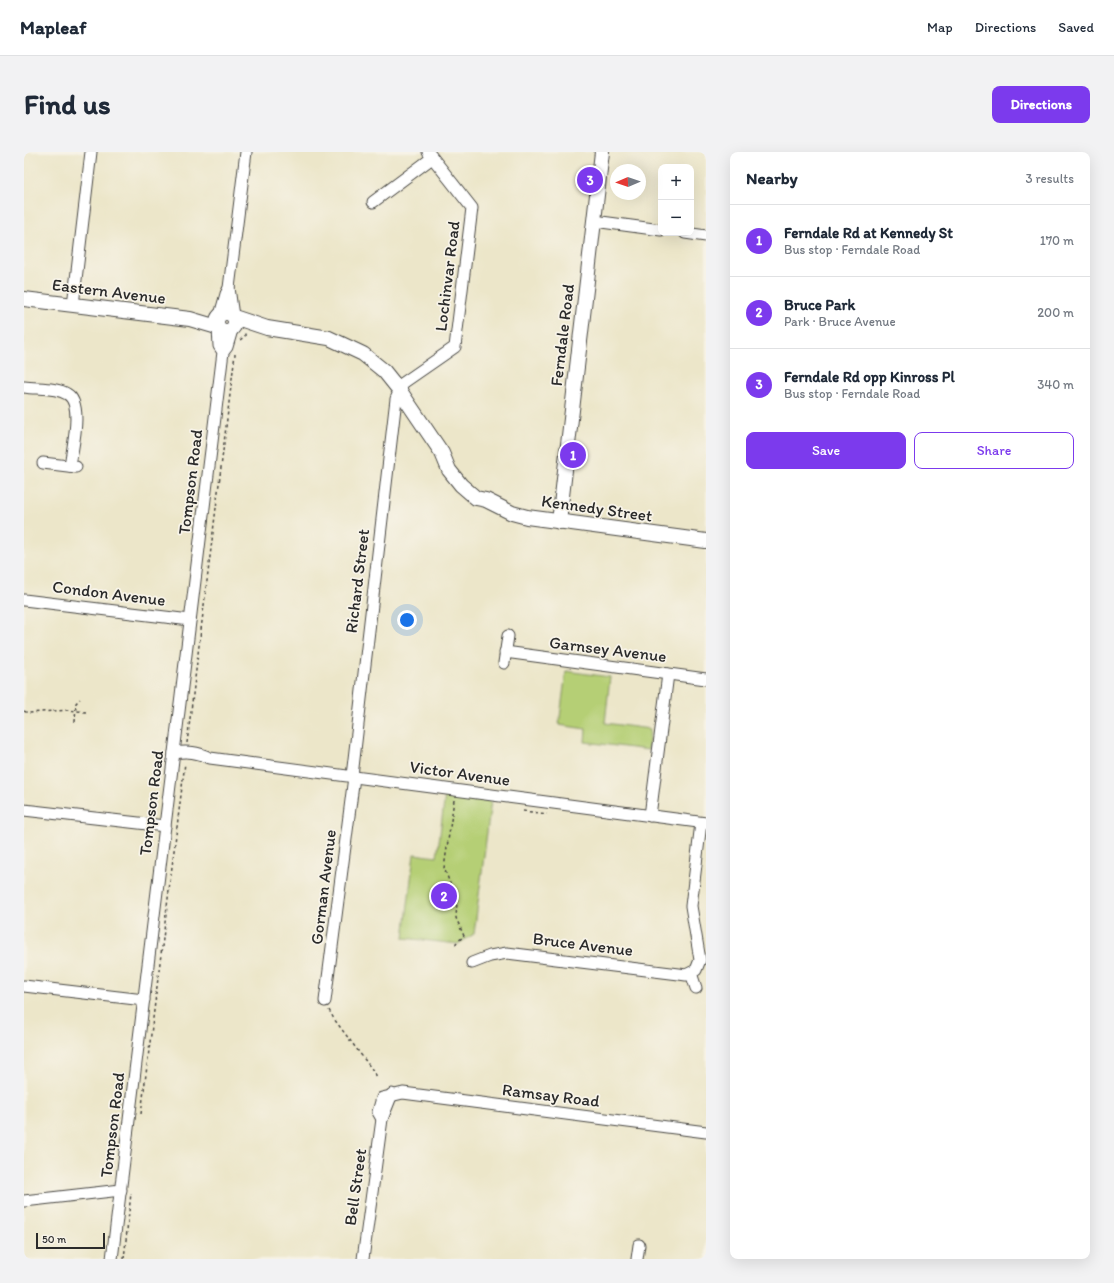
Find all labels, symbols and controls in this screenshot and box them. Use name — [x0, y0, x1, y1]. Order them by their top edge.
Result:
text: Mapleaf — [20, 16, 86, 39]
text: Map — [927, 19, 953, 36]
text: Directions — [975, 19, 1036, 36]
text: Saved — [1058, 19, 1094, 36]
button: Directions — [992, 86, 1090, 123]
text: Find us — [24, 87, 111, 121]
north arrow — [610, 164, 646, 200]
map controls — [658, 164, 694, 236]
button: + — [658, 164, 694, 200]
pin: 3 — [577, 165, 603, 195]
text: Nearby — [746, 168, 798, 188]
text: 3 results — [1025, 171, 1074, 186]
button: − — [658, 200, 694, 236]
street label: Lochinvar Road — [430, 219, 464, 332]
text: Ferndale Rd at Kennedy St — [784, 224, 953, 242]
text: 1 — [756, 233, 762, 248]
text: 170 m — [1040, 233, 1074, 248]
text: Bus stop · Ferndale Road — [784, 242, 920, 257]
street label: Eastern Avenue — [51, 274, 167, 308]
street label: Ferndale Road — [546, 283, 578, 387]
text: Bruce Park — [784, 296, 855, 314]
text: 2 — [756, 305, 762, 320]
text: 200 m — [1037, 305, 1074, 320]
text: Park · Bruce Avenue — [784, 314, 896, 329]
text: Ferndale Rd opp Kinross Pl — [784, 368, 955, 386]
text: 3 — [755, 377, 763, 392]
text: 340 m — [1037, 377, 1074, 392]
text: Bus stop · Ferndale Road — [784, 386, 920, 401]
street label: Tompson Road — [174, 428, 206, 536]
button: Save — [746, 432, 906, 469]
button: Share — [914, 432, 1074, 469]
pin: 1 — [560, 440, 586, 470]
street label: Kennedy Street — [540, 490, 654, 526]
street label: Richard Street — [341, 528, 373, 634]
street label: Condon Avenue — [51, 576, 167, 610]
your location — [397, 610, 417, 630]
street label: Garnsey Avenue — [548, 632, 668, 666]
street label: Tompson Road — [135, 749, 167, 857]
street label: Victor Avenue — [409, 756, 511, 790]
street label: Gorman Avenue — [306, 828, 340, 946]
pin: 2 — [431, 881, 457, 911]
street label: Bruce Avenue — [532, 928, 634, 960]
street label: Tompson Road — [96, 1071, 128, 1179]
street label: Ramsay Road — [501, 1079, 602, 1111]
street label: Bell Street — [340, 1146, 370, 1227]
scale bar — [36, 1231, 105, 1250]
text: 50 m — [42, 1233, 66, 1246]

